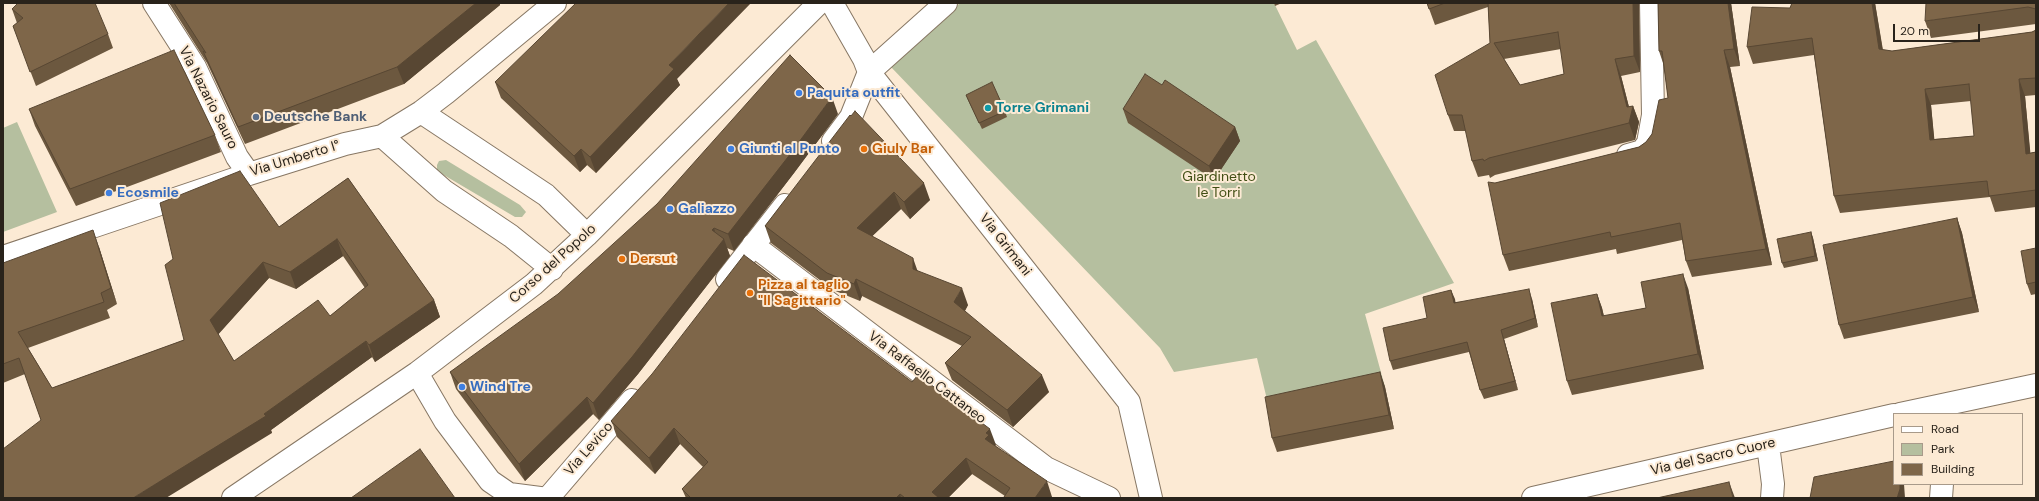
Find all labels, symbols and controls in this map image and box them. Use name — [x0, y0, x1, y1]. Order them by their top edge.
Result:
scale bar — [1895, 16, 1982, 42]
text: 20 m — [1900, 23, 1929, 39]
street label: Via Nazario Sauro — [175, 44, 241, 152]
place label: Paquita outfit — [807, 85, 900, 101]
marker: Paquita outfit — [794, 88, 804, 98]
place label: Torre Grimani — [996, 100, 1089, 116]
marker: Torre Grimani — [983, 103, 993, 113]
place label: Deutsche Bank — [264, 109, 367, 125]
marker: Deutsche Bank — [251, 112, 261, 122]
street label: Via Umberto I° — [248, 137, 342, 181]
place label: Giunti al Punto — [739, 141, 840, 157]
place label: Giuly Bar — [872, 141, 934, 157]
marker: Giunti al Punto — [726, 144, 736, 154]
marker: Giuly Bar — [859, 144, 869, 154]
park label: Giardinetto le Torri — [1182, 169, 1256, 202]
place label: Ecosmile — [117, 185, 179, 201]
marker: Ecosmile — [104, 188, 114, 198]
place label: Galiazzo — [678, 201, 735, 217]
marker: Galiazzo — [665, 204, 675, 214]
street label: Via Grimani — [975, 210, 1035, 280]
street label: Corso del Popolo — [506, 221, 600, 307]
place label: Dersut — [630, 251, 676, 267]
marker: Dersut — [617, 254, 627, 264]
place label: Pizza al taglio "Il Sagittario" — [758, 277, 850, 310]
marker: Pizza al taglio "Il Sagittario" — [745, 288, 755, 298]
street label: Via Raffaello Cattaneo — [865, 328, 989, 428]
place label: Wind Tre — [470, 379, 531, 395]
marker: Wind Tre — [457, 382, 467, 392]
legend — [1893, 413, 2023, 485]
street label: Via Levico — [561, 419, 617, 479]
text: Road — [1931, 421, 1959, 437]
street label: Via del Sacro Cuore — [1649, 434, 1777, 480]
text: Park — [1931, 441, 1955, 457]
text: Building — [1931, 461, 1975, 477]

